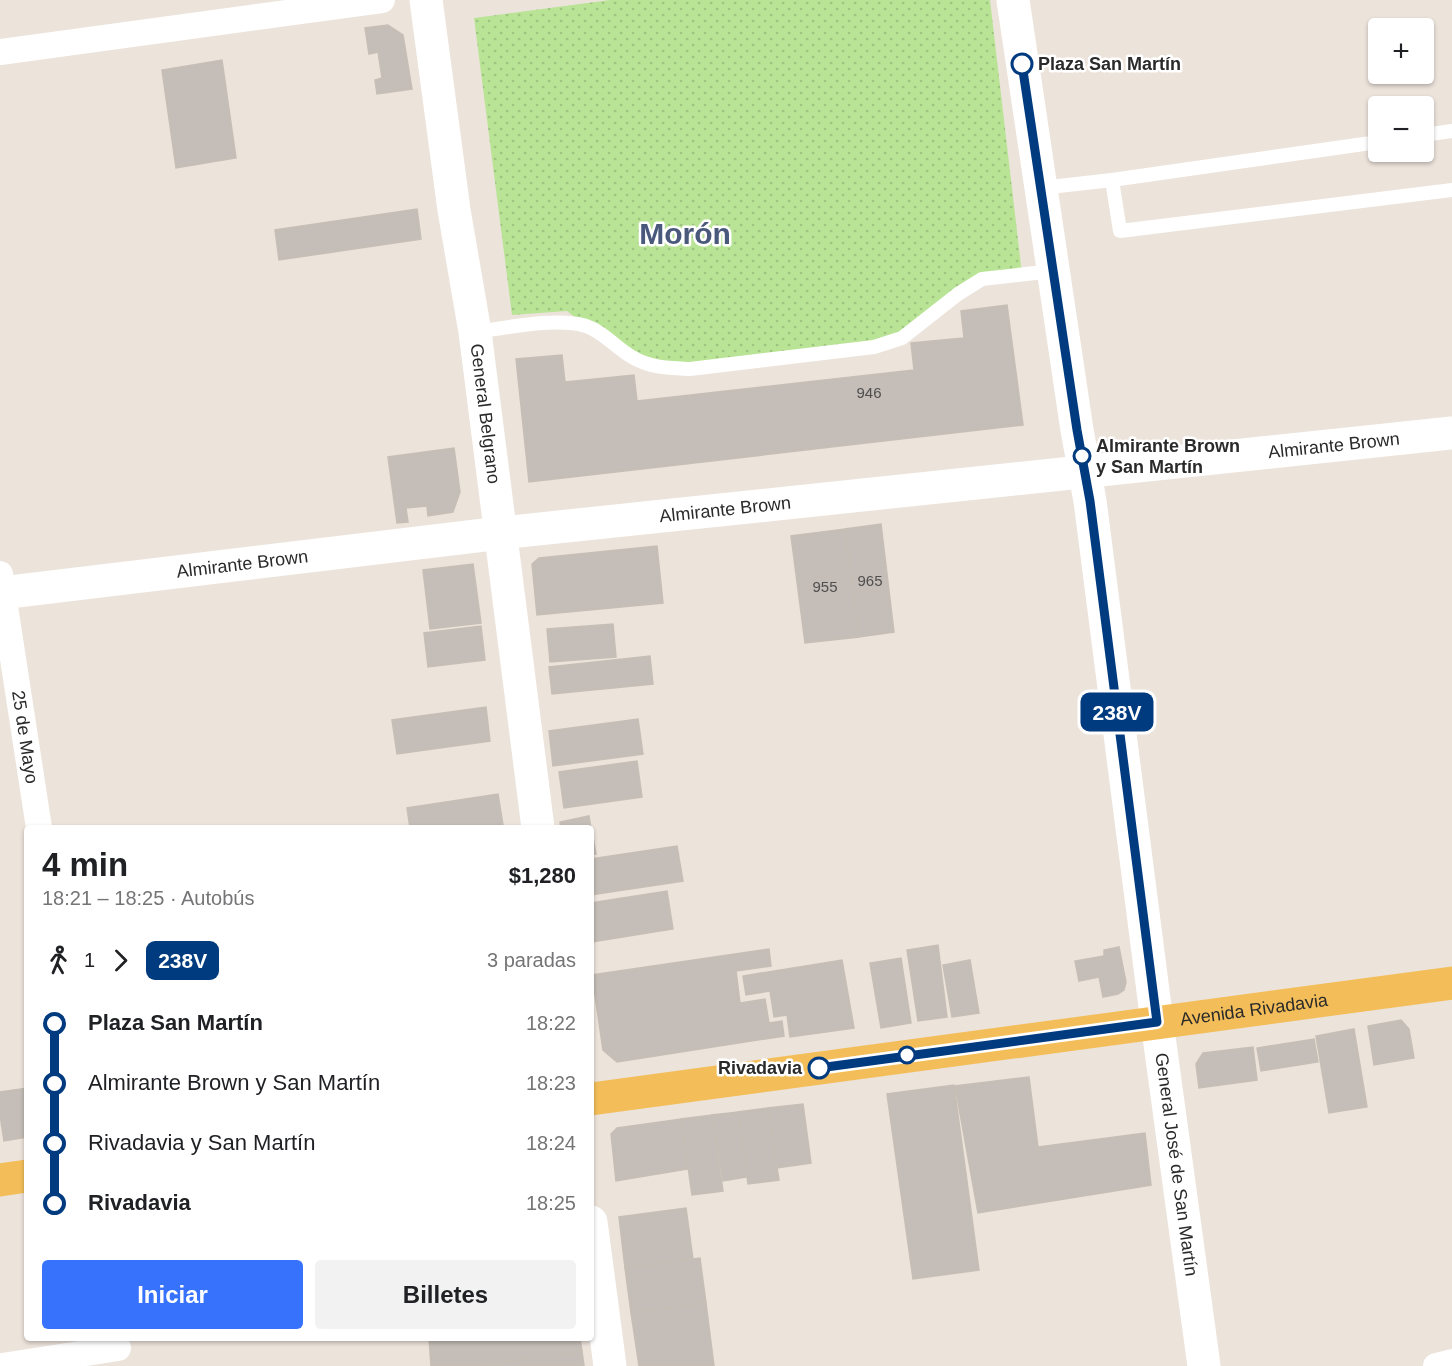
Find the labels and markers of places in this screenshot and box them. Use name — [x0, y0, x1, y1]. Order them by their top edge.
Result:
marker: Plaza San Martín — [1011, 53, 1033, 75]
place label: Plaza San Martín — [1038, 54, 1181, 74]
place label: Almirante Brown y San Martín — [1096, 436, 1240, 477]
marker: Almirante Brown y San Martín — [1073, 447, 1091, 465]
unlabelled marker — [898, 1046, 916, 1064]
marker: Rivadavia — [808, 1057, 830, 1079]
place label: Rivadavia — [718, 1058, 803, 1078]

